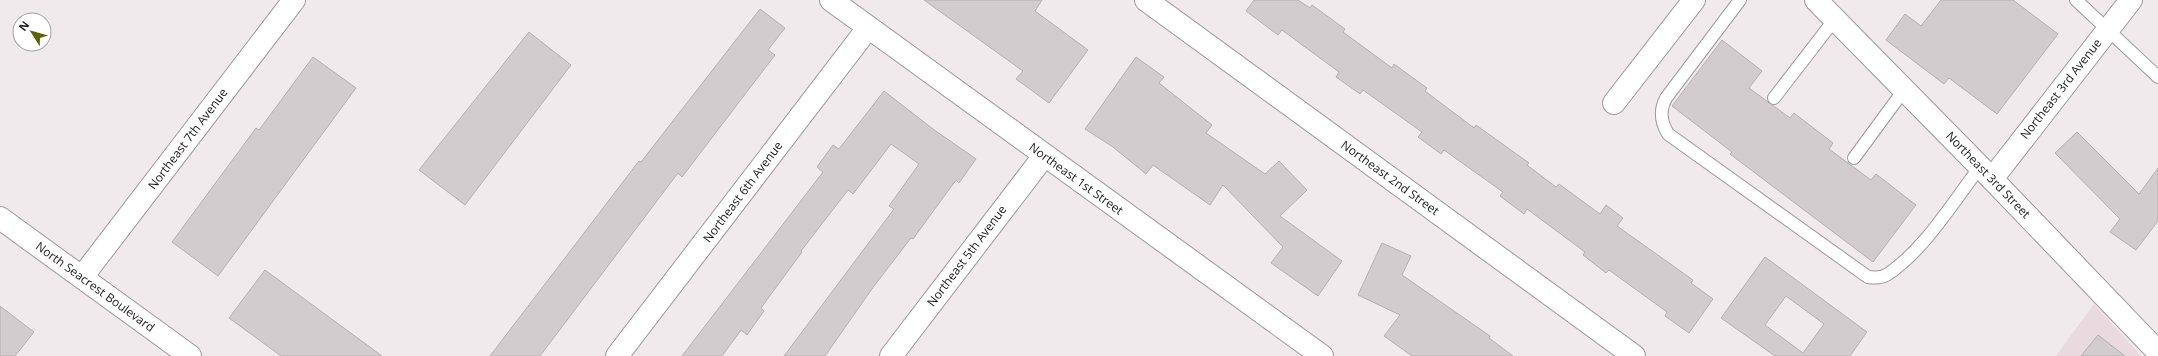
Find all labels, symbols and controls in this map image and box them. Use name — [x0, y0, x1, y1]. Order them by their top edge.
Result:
north arrow — [12, 12, 52, 52]
text: N — [15, 18, 32, 34]
street label: Northeast 3rd Avenue — [2016, 35, 2105, 143]
street label: Northeast 7th Avenue — [144, 84, 231, 193]
street label: Northeast 3rd Street — [1942, 127, 2034, 222]
street label: Northeast 2nd Street — [1338, 136, 1443, 219]
street label: Northeast 6th Avenue — [699, 137, 786, 246]
street label: Northeast 1st Street — [1026, 139, 1127, 219]
street label: Northeast 5th Avenue — [923, 201, 1010, 310]
street label: North Seacrest Boulevard — [32, 238, 158, 336]

